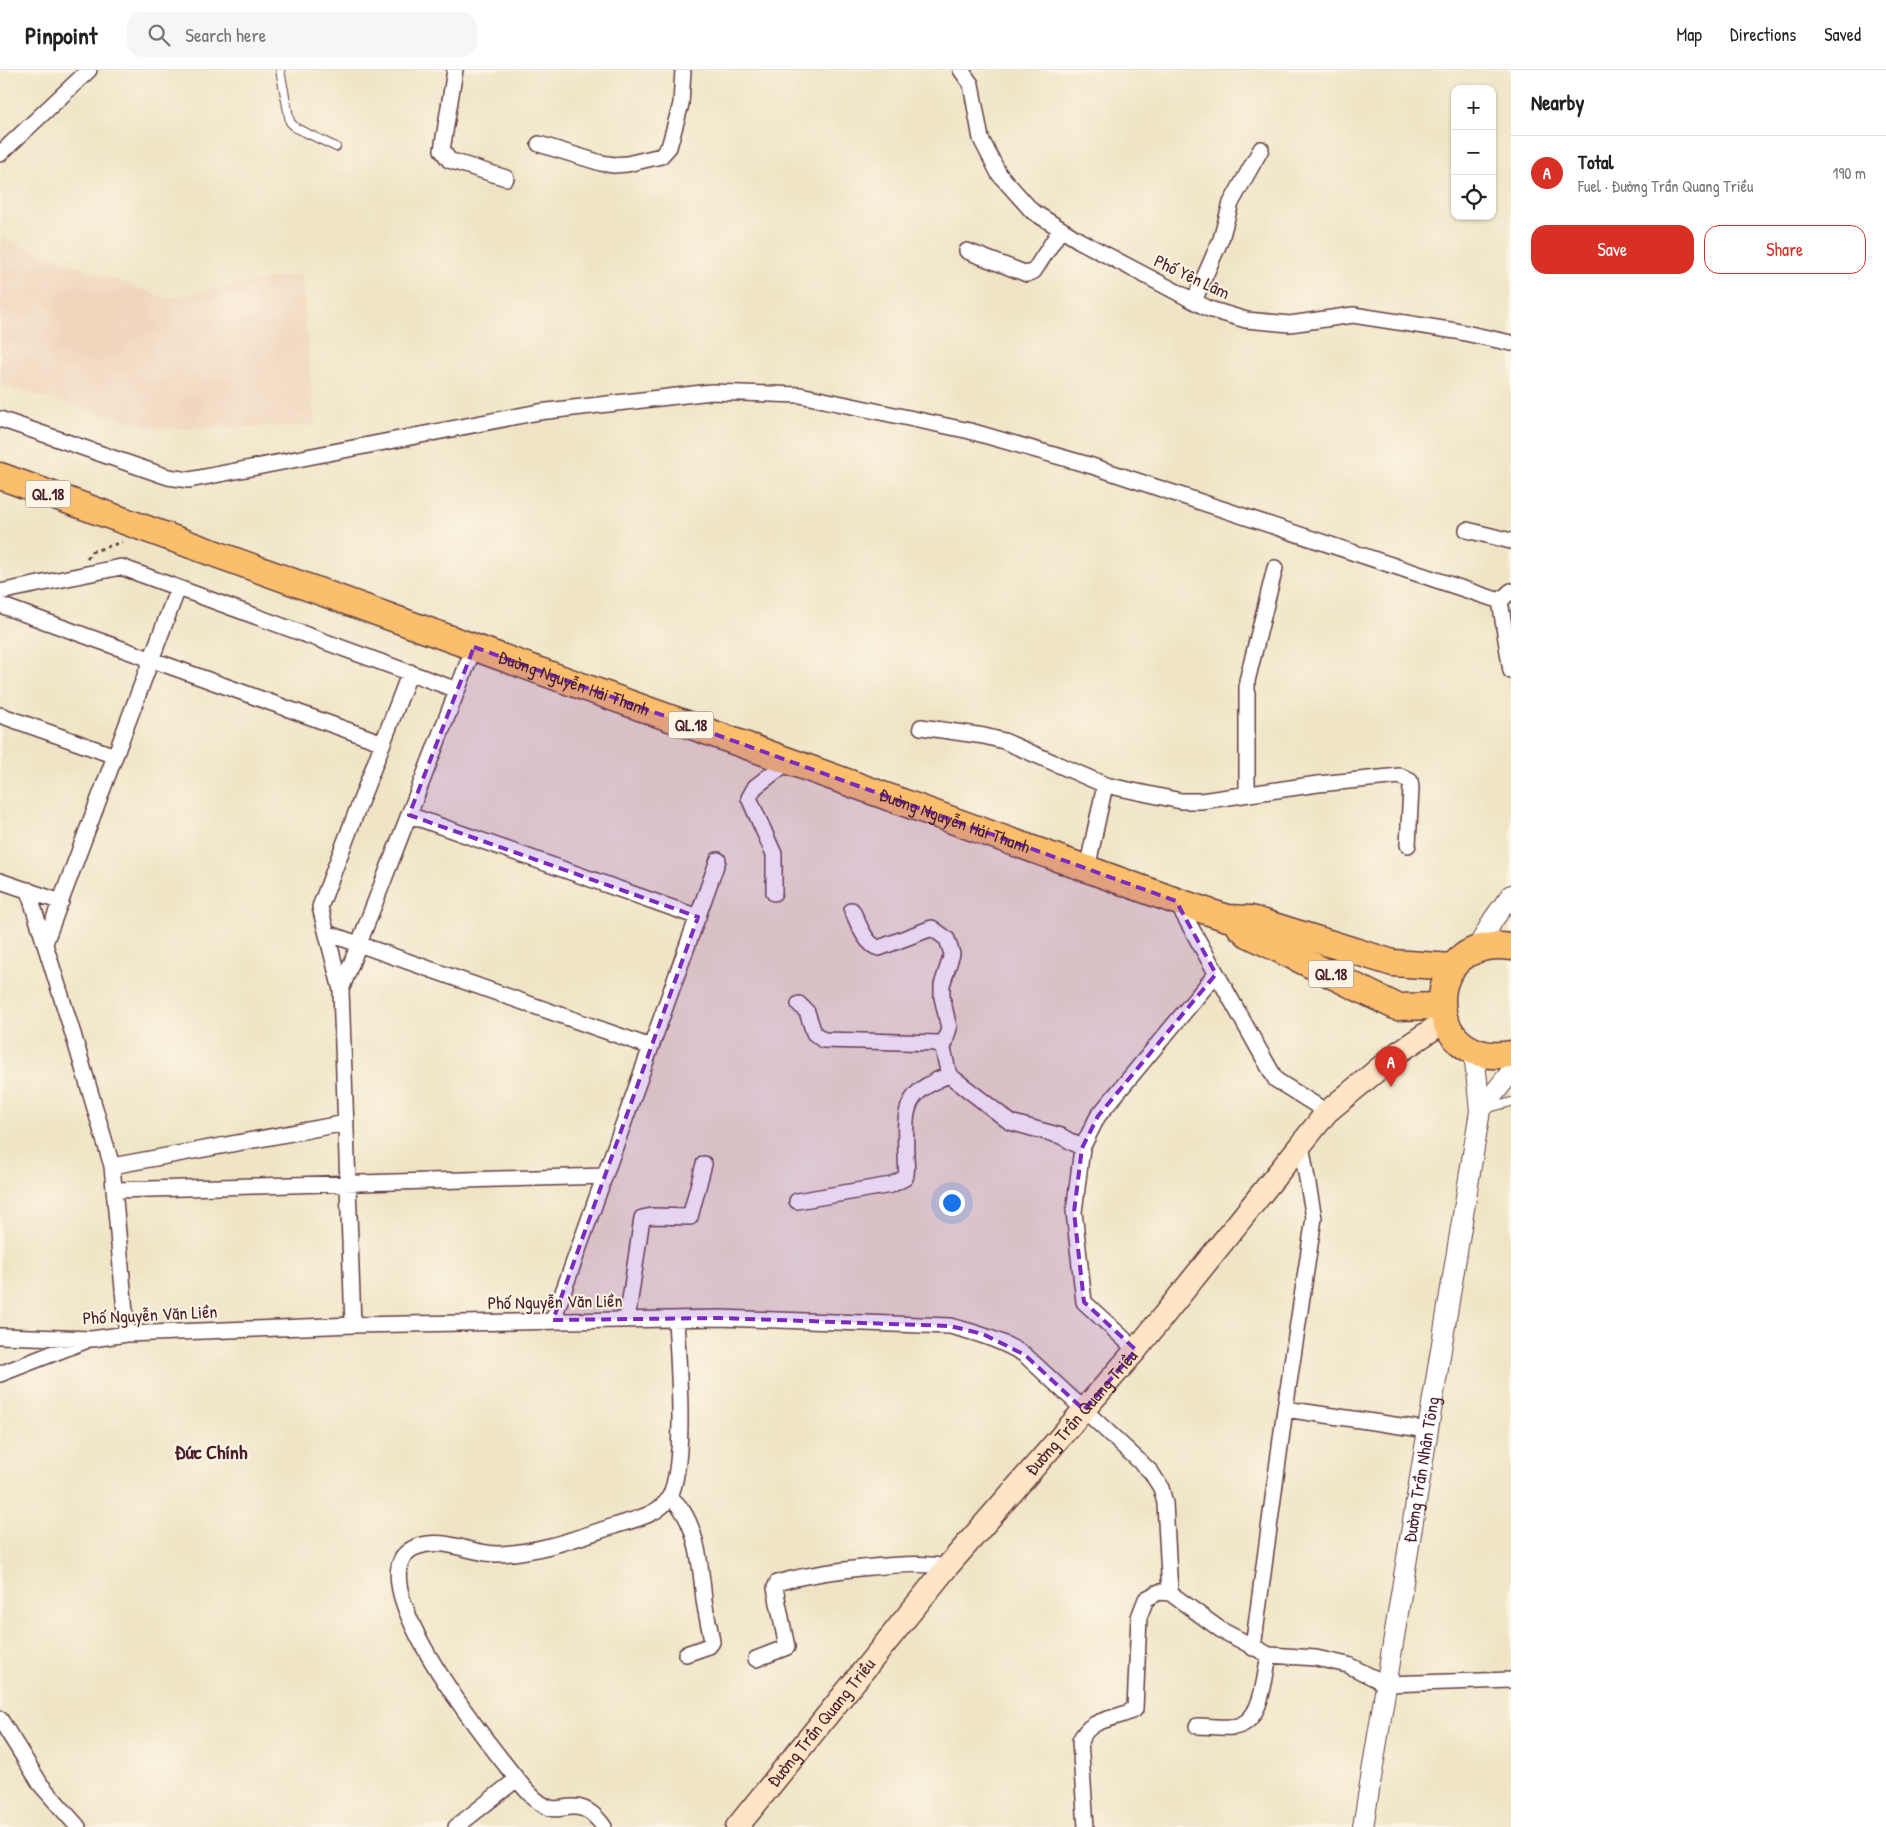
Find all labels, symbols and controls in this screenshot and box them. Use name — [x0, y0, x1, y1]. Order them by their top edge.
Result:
search box — [127, 12, 477, 57]
text: Pinpoint — [25, 19, 97, 51]
icon: search — [145, 21, 173, 49]
text: Search here — [185, 22, 266, 48]
text: Map — [1677, 22, 1702, 47]
text: Directions — [1730, 22, 1796, 47]
text: Saved — [1824, 22, 1861, 47]
map controls — [1451, 85, 1496, 220]
button: + — [1451, 85, 1496, 130]
text: Nearby — [1531, 88, 1584, 117]
button: − — [1451, 130, 1496, 175]
text: Total — [1578, 149, 1614, 175]
text: A — [1543, 162, 1551, 184]
text: 190 m — [1833, 162, 1866, 184]
button: locate — [1451, 175, 1496, 220]
text: Fuel · Đường Trần Quang Triều — [1578, 175, 1753, 197]
button: Save — [1531, 225, 1694, 274]
button: Share — [1704, 225, 1866, 274]
street label: Phố Yên Lâm — [1150, 248, 1234, 305]
road number: QL.18 — [26, 480, 70, 508]
street label: Đường Nguyễn Hải Thanh — [495, 644, 653, 722]
road number: QL.18 — [668, 712, 714, 738]
street label: Đường Nguyễn Hải Thanh — [876, 782, 1034, 859]
road number: QL.18 — [1308, 961, 1354, 988]
pin: A — [1375, 1046, 1407, 1087]
your location — [939, 1190, 965, 1216]
street label: Phố Nguyễn Văn Liền — [487, 1288, 623, 1315]
street label: Phố Nguyễn Văn Liền — [82, 1298, 218, 1331]
street label: Đường Trần Quang Triều — [1019, 1344, 1143, 1481]
street label: Đường Trần Nhân Tông — [1397, 1395, 1445, 1545]
district label: Đức Chính — [175, 1438, 248, 1465]
street label: Đường Trần Quang Triều — [761, 1653, 881, 1792]

